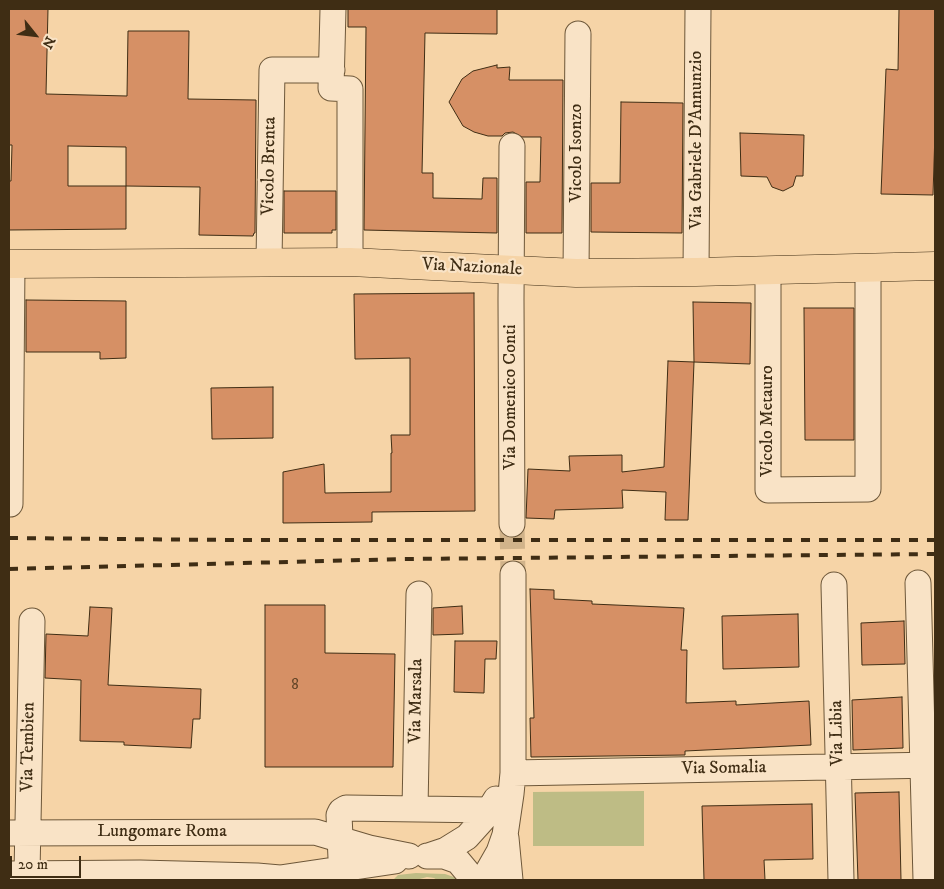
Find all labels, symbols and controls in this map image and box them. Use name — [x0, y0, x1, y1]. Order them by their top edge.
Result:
north arrow — [10, 10, 60, 60]
text: N — [37, 33, 59, 52]
street label: Via Gabriele D'Annunzio — [686, 51, 708, 229]
street label: Vicolo Isonzo — [566, 104, 588, 202]
street label: Vicolo Brenta — [258, 117, 282, 215]
street label: Via Nazionale — [421, 255, 523, 281]
street label: Via Domenico Conti — [500, 324, 522, 470]
street label: Vicolo Metauro — [757, 365, 779, 477]
street label: Via Marsala — [405, 658, 429, 744]
house number: 8 — [291, 677, 299, 695]
street label: Via Libia — [827, 700, 849, 766]
street label: Via Tembien — [17, 702, 41, 792]
street label: Via Somalia — [682, 757, 766, 781]
street label: Lungomare Roma — [97, 821, 227, 843]
scale bar — [12, 846, 84, 878]
text: 20 m — [18, 855, 48, 874]

